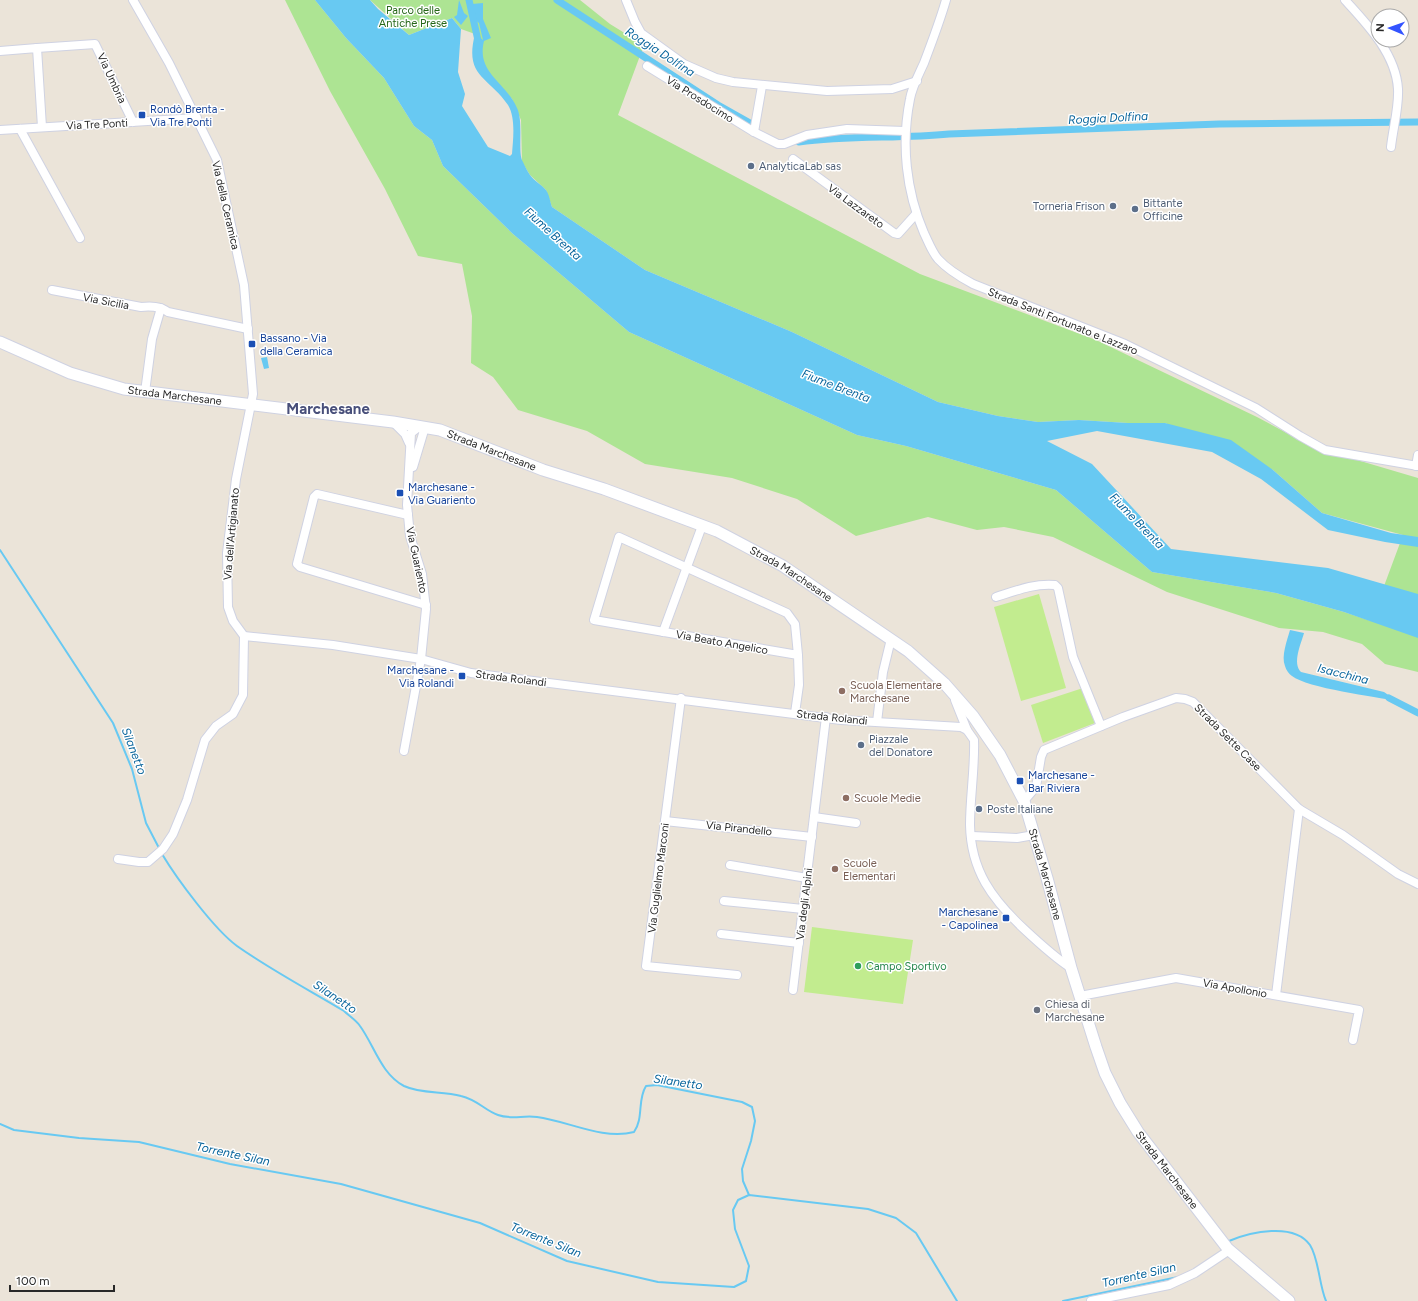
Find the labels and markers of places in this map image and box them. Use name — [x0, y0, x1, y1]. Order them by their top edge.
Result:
place label: Rondò Brenta - Via Tre Ponti — [150, 103, 225, 129]
marker: Rondò Brenta - Via Tre Ponti — [137, 110, 147, 120]
place label: AnalyticaLab sas — [759, 160, 841, 173]
marker: AnalyticaLab sas — [746, 161, 756, 171]
place label: Bittante Officine — [1143, 197, 1183, 223]
place label: Torneria Frison — [1033, 200, 1105, 213]
marker: Torneria Frison — [1108, 201, 1118, 211]
marker: Bittante Officine — [1130, 204, 1140, 214]
place label: Bassano - Via della Ceramica — [260, 332, 332, 358]
marker: Bassano - Via della Ceramica — [247, 339, 257, 349]
place label: Marchesane - Via Guariento — [408, 481, 476, 507]
marker: Marchesane - Via Guariento — [395, 488, 405, 498]
place label: Marchesane - Via Rolandi — [387, 664, 454, 690]
marker: Marchesane - Via Rolandi — [457, 671, 467, 681]
place label: Scuola Elementare Marchesane — [850, 679, 942, 705]
marker: Scuola Elementare Marchesane — [837, 686, 847, 696]
place label: Piazzale del Donatore — [869, 733, 933, 759]
marker: Piazzale del Donatore — [856, 740, 866, 750]
place label: Marchesane - Bar Riviera — [1028, 769, 1095, 795]
marker: Marchesane - Bar Riviera — [1015, 776, 1025, 786]
place label: Scuole Medie — [854, 792, 921, 805]
marker: Scuole Medie — [841, 793, 851, 803]
place label: Poste Italiane — [987, 803, 1053, 816]
marker: Poste Italiane — [974, 804, 984, 814]
place label: Scuole Elementari — [843, 857, 895, 883]
marker: Scuole Elementari — [830, 864, 840, 874]
place label: Marchesane - Capolinea — [938, 906, 998, 932]
marker: Marchesane - Capolinea — [1001, 913, 1011, 923]
place label: Campo Sportivo — [866, 960, 947, 973]
marker: Campo Sportivo — [853, 961, 863, 971]
place label: Chiesa di Marchesane — [1045, 998, 1105, 1024]
marker: Chiesa di Marchesane — [1032, 1005, 1042, 1015]

